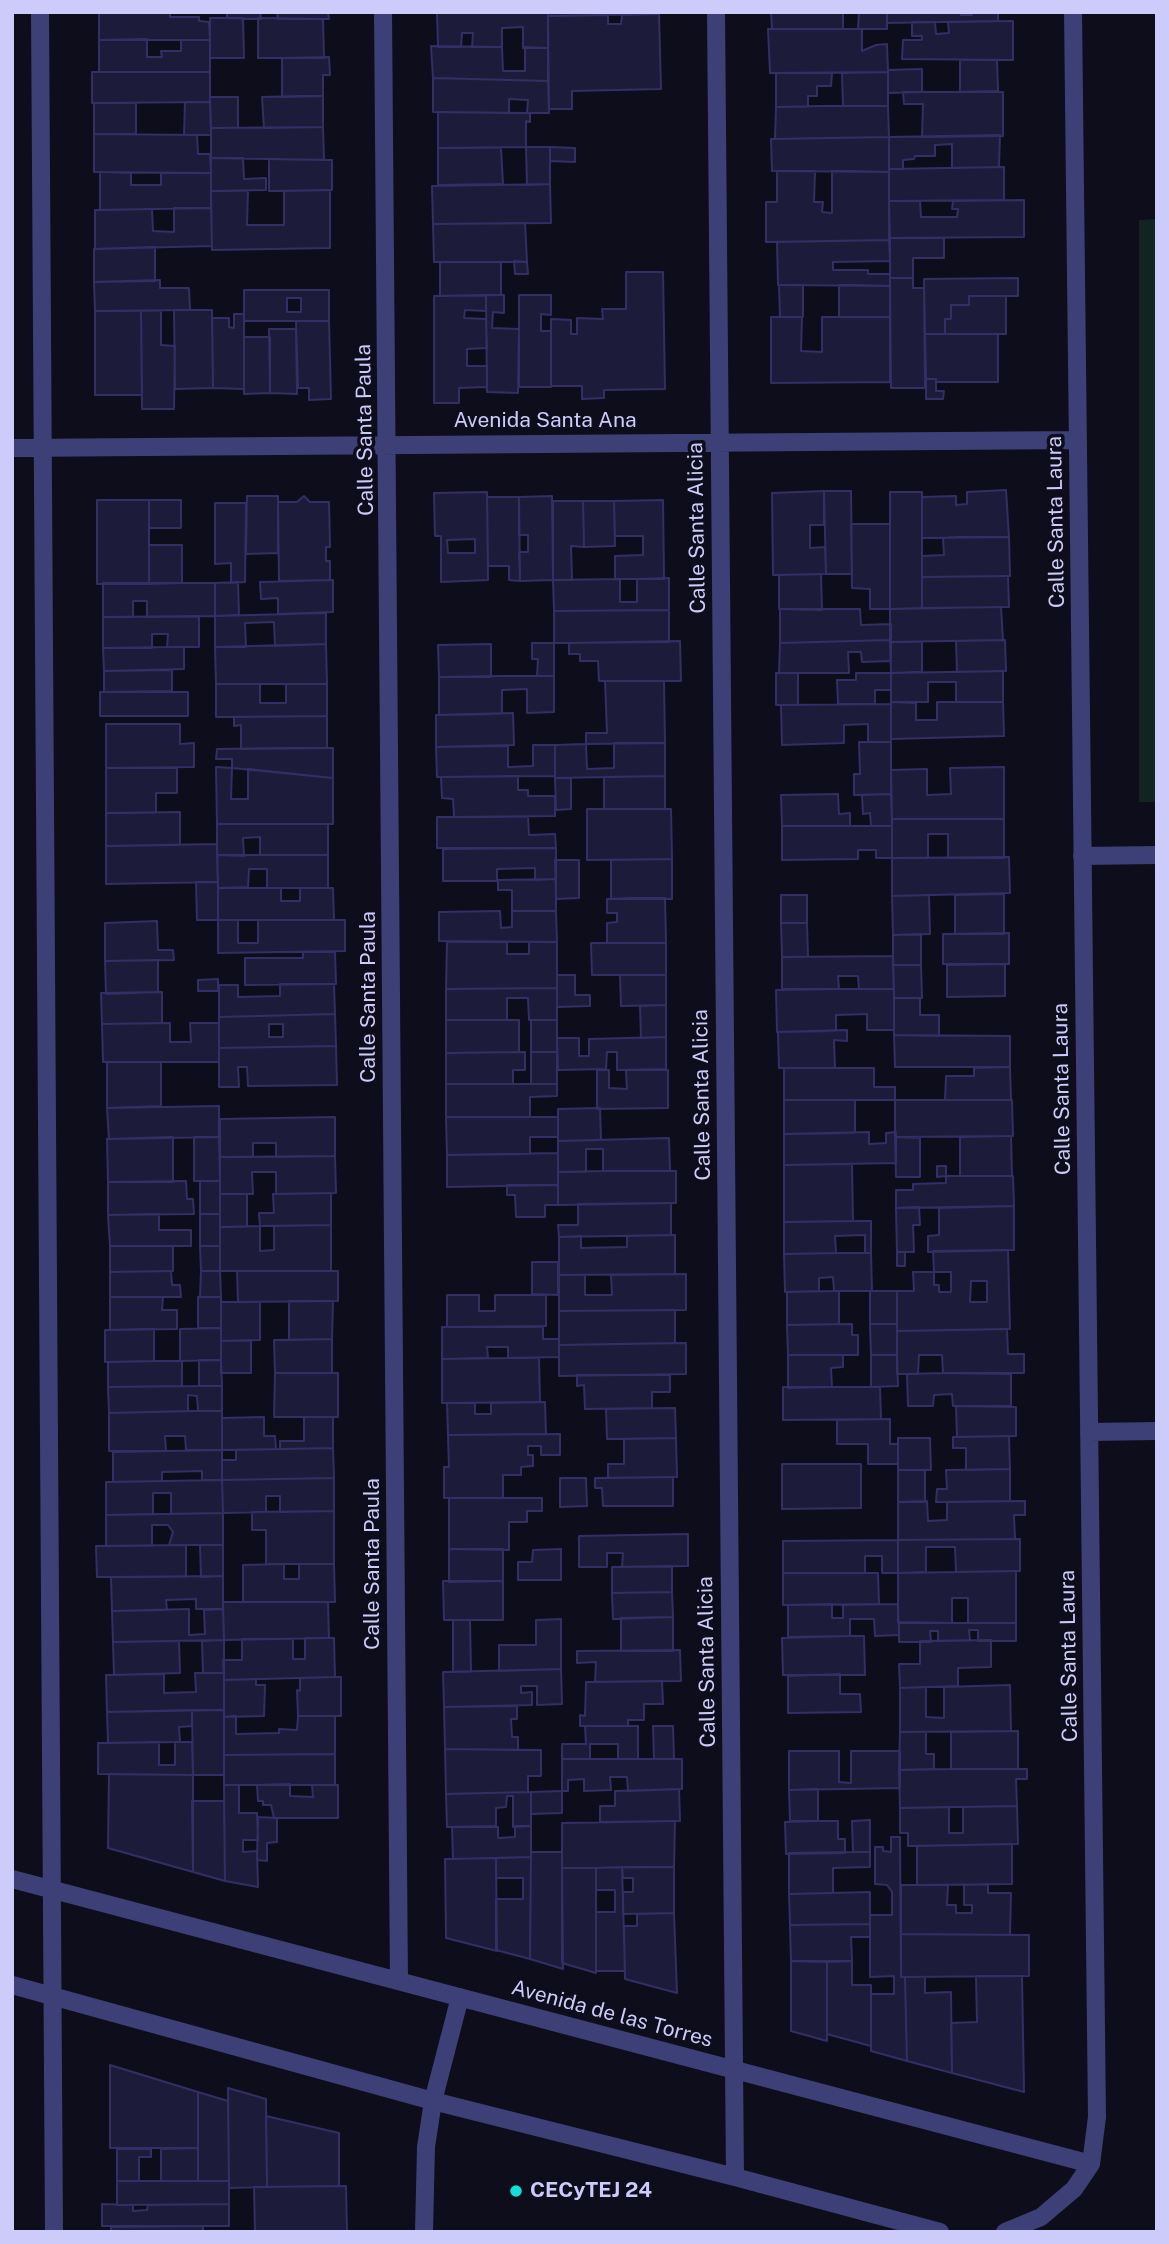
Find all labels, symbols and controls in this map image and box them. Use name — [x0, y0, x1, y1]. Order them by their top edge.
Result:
street label: Calle Santa Paula — [351, 344, 379, 516]
street label: Avenida Santa Ana — [453, 408, 637, 434]
street label: Calle Santa Laura — [1042, 436, 1070, 608]
street label: Calle Santa Alicia — [683, 442, 711, 614]
street label: Calle Santa Paula — [356, 911, 382, 1083]
street label: Calle Santa Laura — [1048, 1003, 1076, 1175]
street label: Calle Santa Alicia — [688, 1009, 716, 1181]
street label: Calle Santa Paula — [360, 1478, 386, 1650]
street label: Calle Santa Laura — [1055, 1570, 1083, 1742]
street label: Calle Santa Alicia — [693, 1576, 721, 1748]
street label: Avenida de las Torres — [509, 1975, 715, 2053]
place label: CECyTEJ 24 — [530, 2178, 652, 2204]
marker: CECyTEJ 24 — [508, 2183, 524, 2199]

